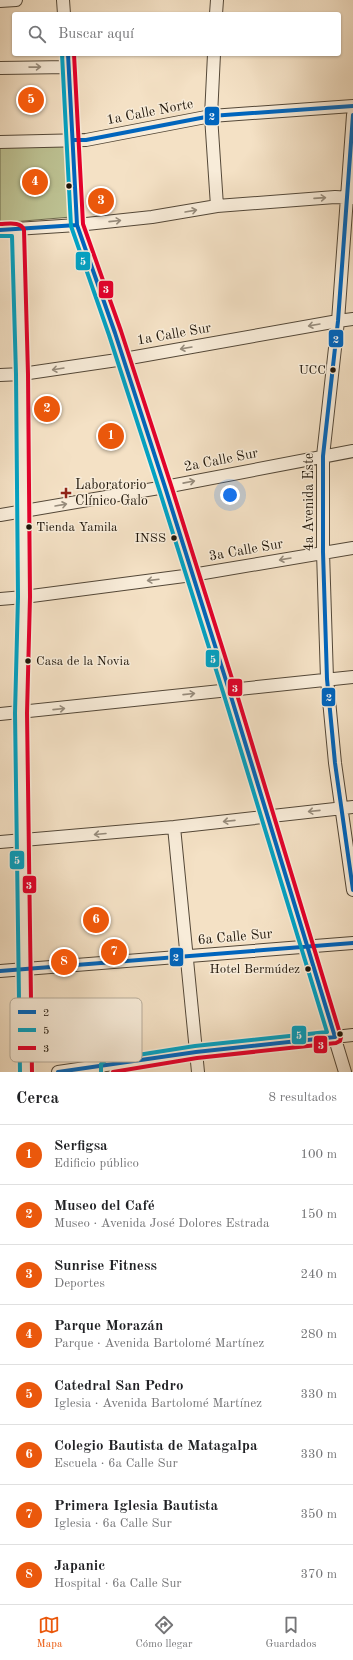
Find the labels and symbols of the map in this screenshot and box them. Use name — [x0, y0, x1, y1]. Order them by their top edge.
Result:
one-way arrow — [28, 63, 41, 71]
pin: 5 — [18, 85, 44, 115]
street label: 1a Calle Norte — [105, 97, 195, 127]
line badge: 2 — [204, 106, 220, 126]
text: 2 — [209, 112, 215, 123]
pin: 4 — [22, 167, 48, 197]
unlabelled marker — [64, 181, 74, 191]
pin: 3 — [88, 186, 114, 216]
one-way arrow — [313, 194, 326, 202]
one-way arrow — [184, 206, 197, 214]
one-way arrow — [108, 217, 121, 225]
line badge: 5 — [75, 251, 91, 271]
text: 5 — [80, 257, 86, 268]
line badge: 3 — [98, 280, 114, 299]
text: 3 — [103, 285, 109, 296]
street label: 1a Calle Sur — [136, 321, 212, 347]
one-way arrow — [308, 321, 321, 329]
line badge: 2 — [328, 329, 344, 348]
text: 2 — [333, 335, 339, 346]
one-way arrow — [180, 344, 193, 352]
place label: UCC — [299, 364, 326, 377]
one-way arrow — [52, 365, 65, 373]
marker: UCC — [328, 365, 338, 375]
pin: 2 — [34, 394, 60, 424]
pin: 1 — [98, 421, 124, 451]
street label: 2a Calle Sur — [183, 446, 259, 474]
street label: 4a Avenida Este — [302, 453, 316, 551]
one-way arrow — [182, 477, 195, 485]
place label: Laboratorio Clínico Galo — [75, 478, 148, 508]
your location — [220, 485, 240, 505]
marker: Laboratorio Clínico Galo — [60, 487, 72, 499]
one-way arrow — [54, 501, 67, 509]
place label: Tienda Yamila — [36, 521, 118, 534]
marker: Tienda Yamila — [24, 522, 34, 532]
place label: INSS — [135, 532, 166, 545]
marker: INSS — [169, 533, 179, 543]
street label: 3a Calle Sur — [208, 537, 284, 563]
one-way arrow — [279, 555, 292, 563]
one-way arrow — [147, 576, 160, 584]
line badge: 5 — [205, 649, 220, 668]
place label: Casa de la Novia — [36, 655, 130, 668]
text: 5 — [210, 655, 216, 666]
marker: Casa de la Novia — [23, 656, 33, 666]
line badge: 3 — [227, 678, 243, 697]
text: 3 — [232, 684, 238, 695]
line badge: 2 — [321, 687, 336, 707]
one-way arrow — [182, 691, 195, 698]
text: 2 — [326, 693, 332, 704]
one-way arrow — [52, 705, 65, 712]
one-way arrow — [308, 807, 321, 815]
one-way arrow — [223, 817, 236, 824]
one-way arrow — [94, 830, 107, 837]
line badge: 5 — [9, 850, 25, 870]
text: 5 — [14, 856, 20, 867]
line badge: 3 — [22, 875, 37, 894]
text: 3 — [26, 881, 32, 892]
pin: 6 — [83, 905, 109, 935]
street label: 6a Calle Sur — [197, 927, 273, 947]
pin: 7 — [101, 937, 127, 967]
pin: 8 — [51, 947, 77, 977]
line badge: 2 — [169, 947, 184, 967]
text: 2 — [173, 953, 179, 964]
place label: Hotel Bermúdez — [210, 963, 300, 976]
marker: Hotel Bermúdez — [303, 964, 313, 974]
legend — [10, 998, 142, 1062]
text: 2 — [43, 1008, 49, 1019]
line badge: 5 — [291, 1025, 307, 1045]
text: 5 — [43, 1026, 49, 1037]
unlabelled marker — [335, 1029, 345, 1039]
text: 5 — [296, 1031, 302, 1042]
line badge: 3 — [313, 1035, 328, 1054]
text: 3 — [318, 1041, 324, 1052]
text: 3 — [43, 1044, 49, 1055]

